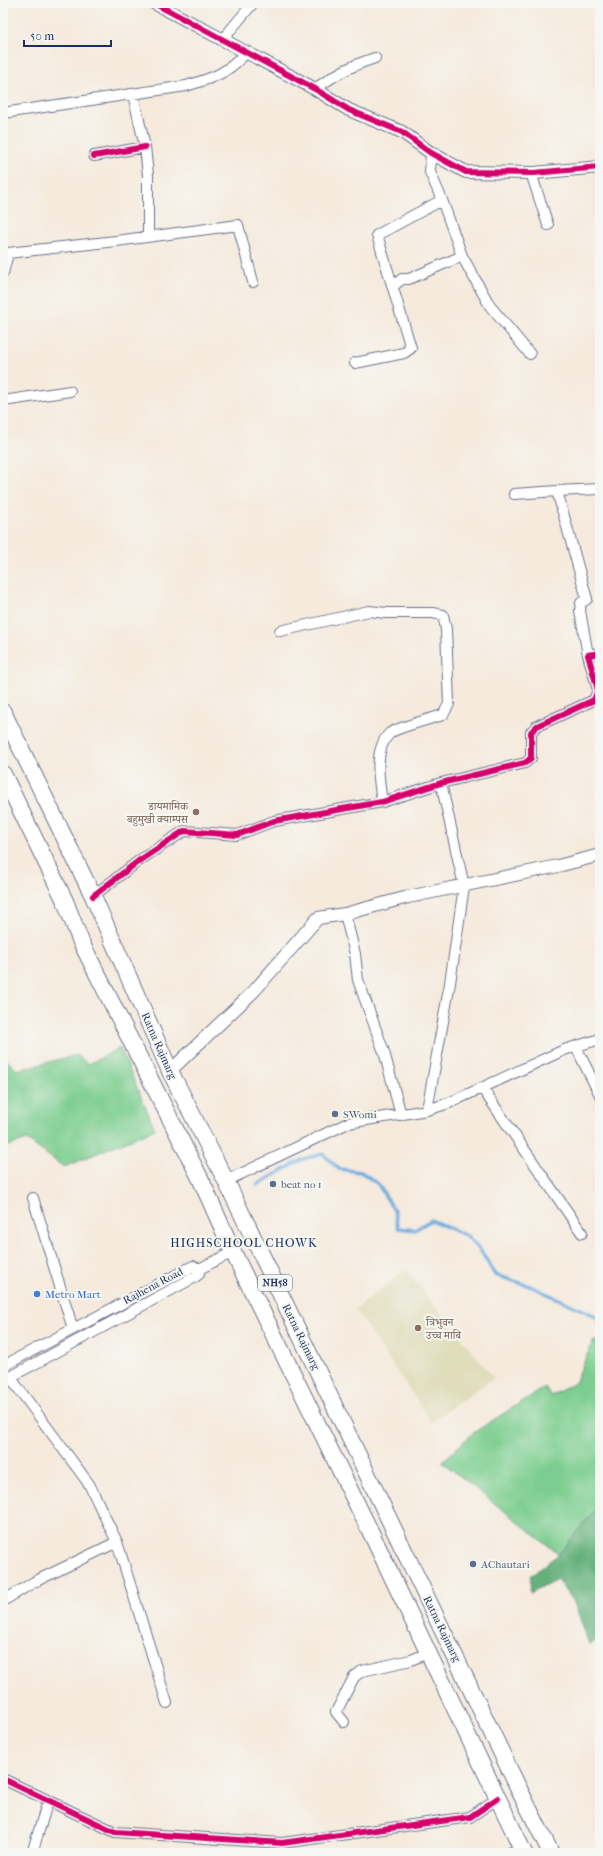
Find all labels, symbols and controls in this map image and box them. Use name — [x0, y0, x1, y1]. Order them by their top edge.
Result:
scale bar — [24, 22, 111, 48]
text: 50 m — [30, 29, 54, 43]
place label: डायमामिक बहुमुखी क्याम्पस — [126, 800, 189, 827]
marker: डायमामिक बहुमुखी क्याम्पस — [191, 807, 201, 817]
street label: Ratna Rajmarg — [138, 1011, 180, 1082]
place label: SWomi — [343, 1108, 377, 1121]
marker: SWomi — [330, 1109, 340, 1119]
place label: beat no 1 — [280, 1178, 322, 1191]
marker: beat no 1 — [268, 1179, 278, 1189]
district label: HIGHSCHOOL CHOWK — [170, 1236, 318, 1250]
street label: Rajhena Road — [121, 1264, 186, 1307]
road number: NH58 — [258, 1275, 292, 1291]
place label: Metro Mart — [45, 1288, 101, 1301]
marker: Metro Mart — [32, 1289, 42, 1299]
street label: Ratna Rajmarg — [279, 1302, 323, 1372]
place label: त्रिभुवन उच्च माबि — [425, 1316, 462, 1342]
marker: त्रिभुवन उच्च माबि — [413, 1323, 423, 1333]
place label: AChautari — [480, 1558, 530, 1571]
marker: AChautari — [468, 1559, 478, 1569]
street label: Ratna Rajmarg — [420, 1594, 464, 1664]

